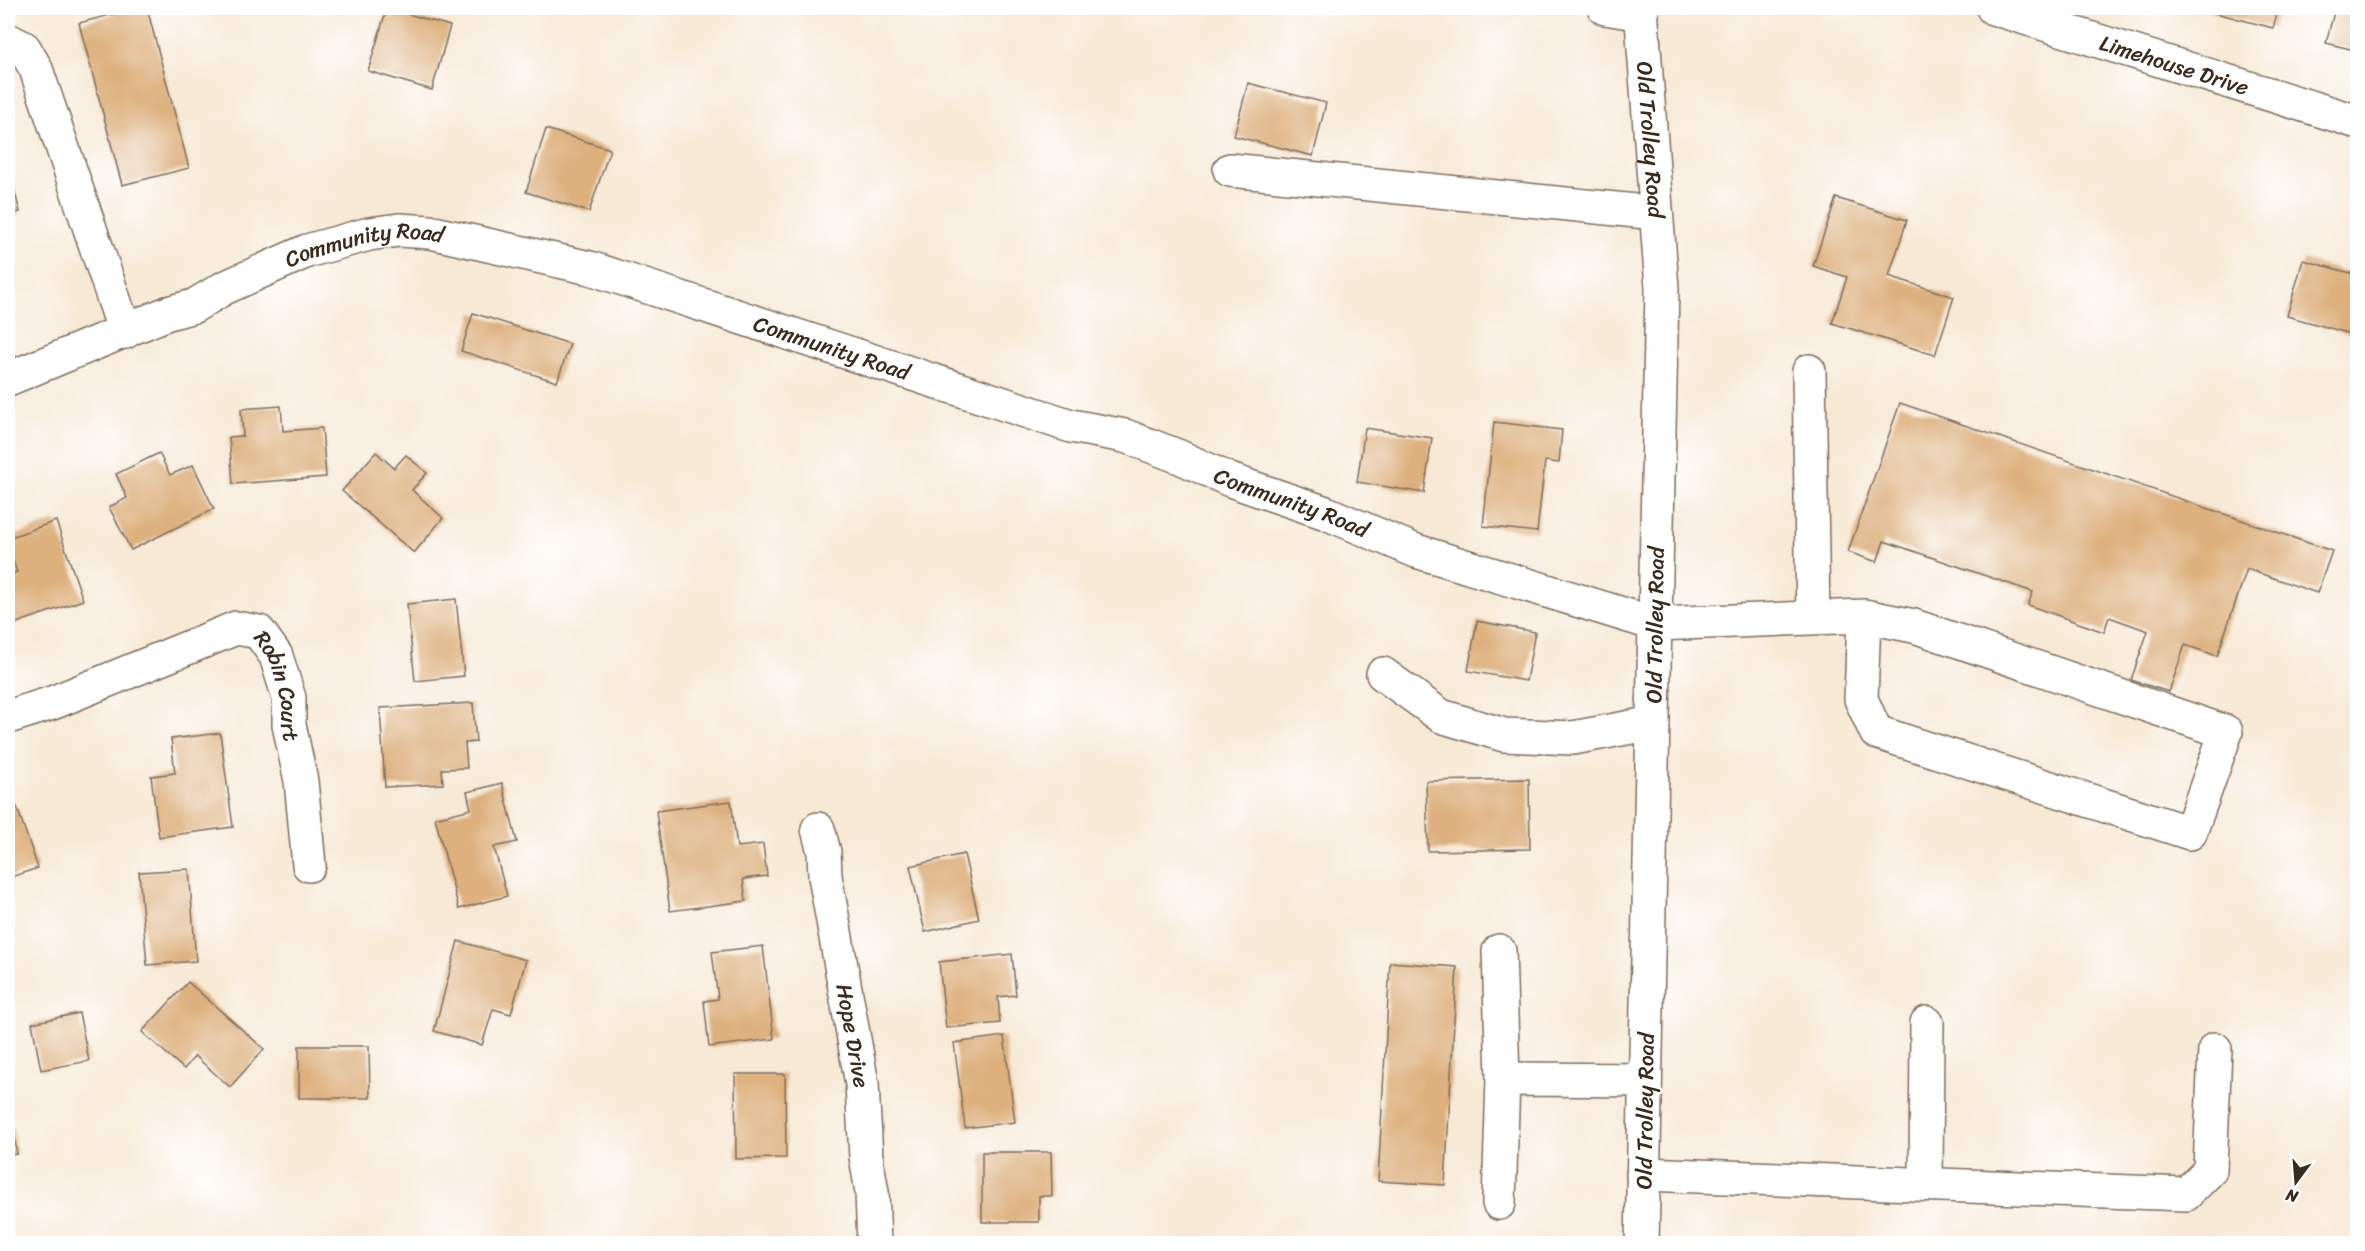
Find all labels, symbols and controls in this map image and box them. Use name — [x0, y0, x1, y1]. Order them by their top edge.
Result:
street label: Limehouse Drive — [2095, 23, 2254, 106]
street label: Old Trolley Road — [1626, 60, 1676, 221]
street label: Community Road — [278, 210, 449, 278]
street label: Community Road — [749, 304, 916, 392]
street label: Community Road — [1207, 456, 1376, 549]
street label: Old Trolley Road — [1634, 545, 1676, 704]
street label: Robin Court — [244, 622, 312, 745]
street label: Hope Drive — [825, 980, 882, 1091]
street label: Old Trolley Road — [1624, 1031, 1666, 1190]
north arrow — [2266, 1152, 2326, 1212]
text: N — [2282, 1180, 2302, 1212]

